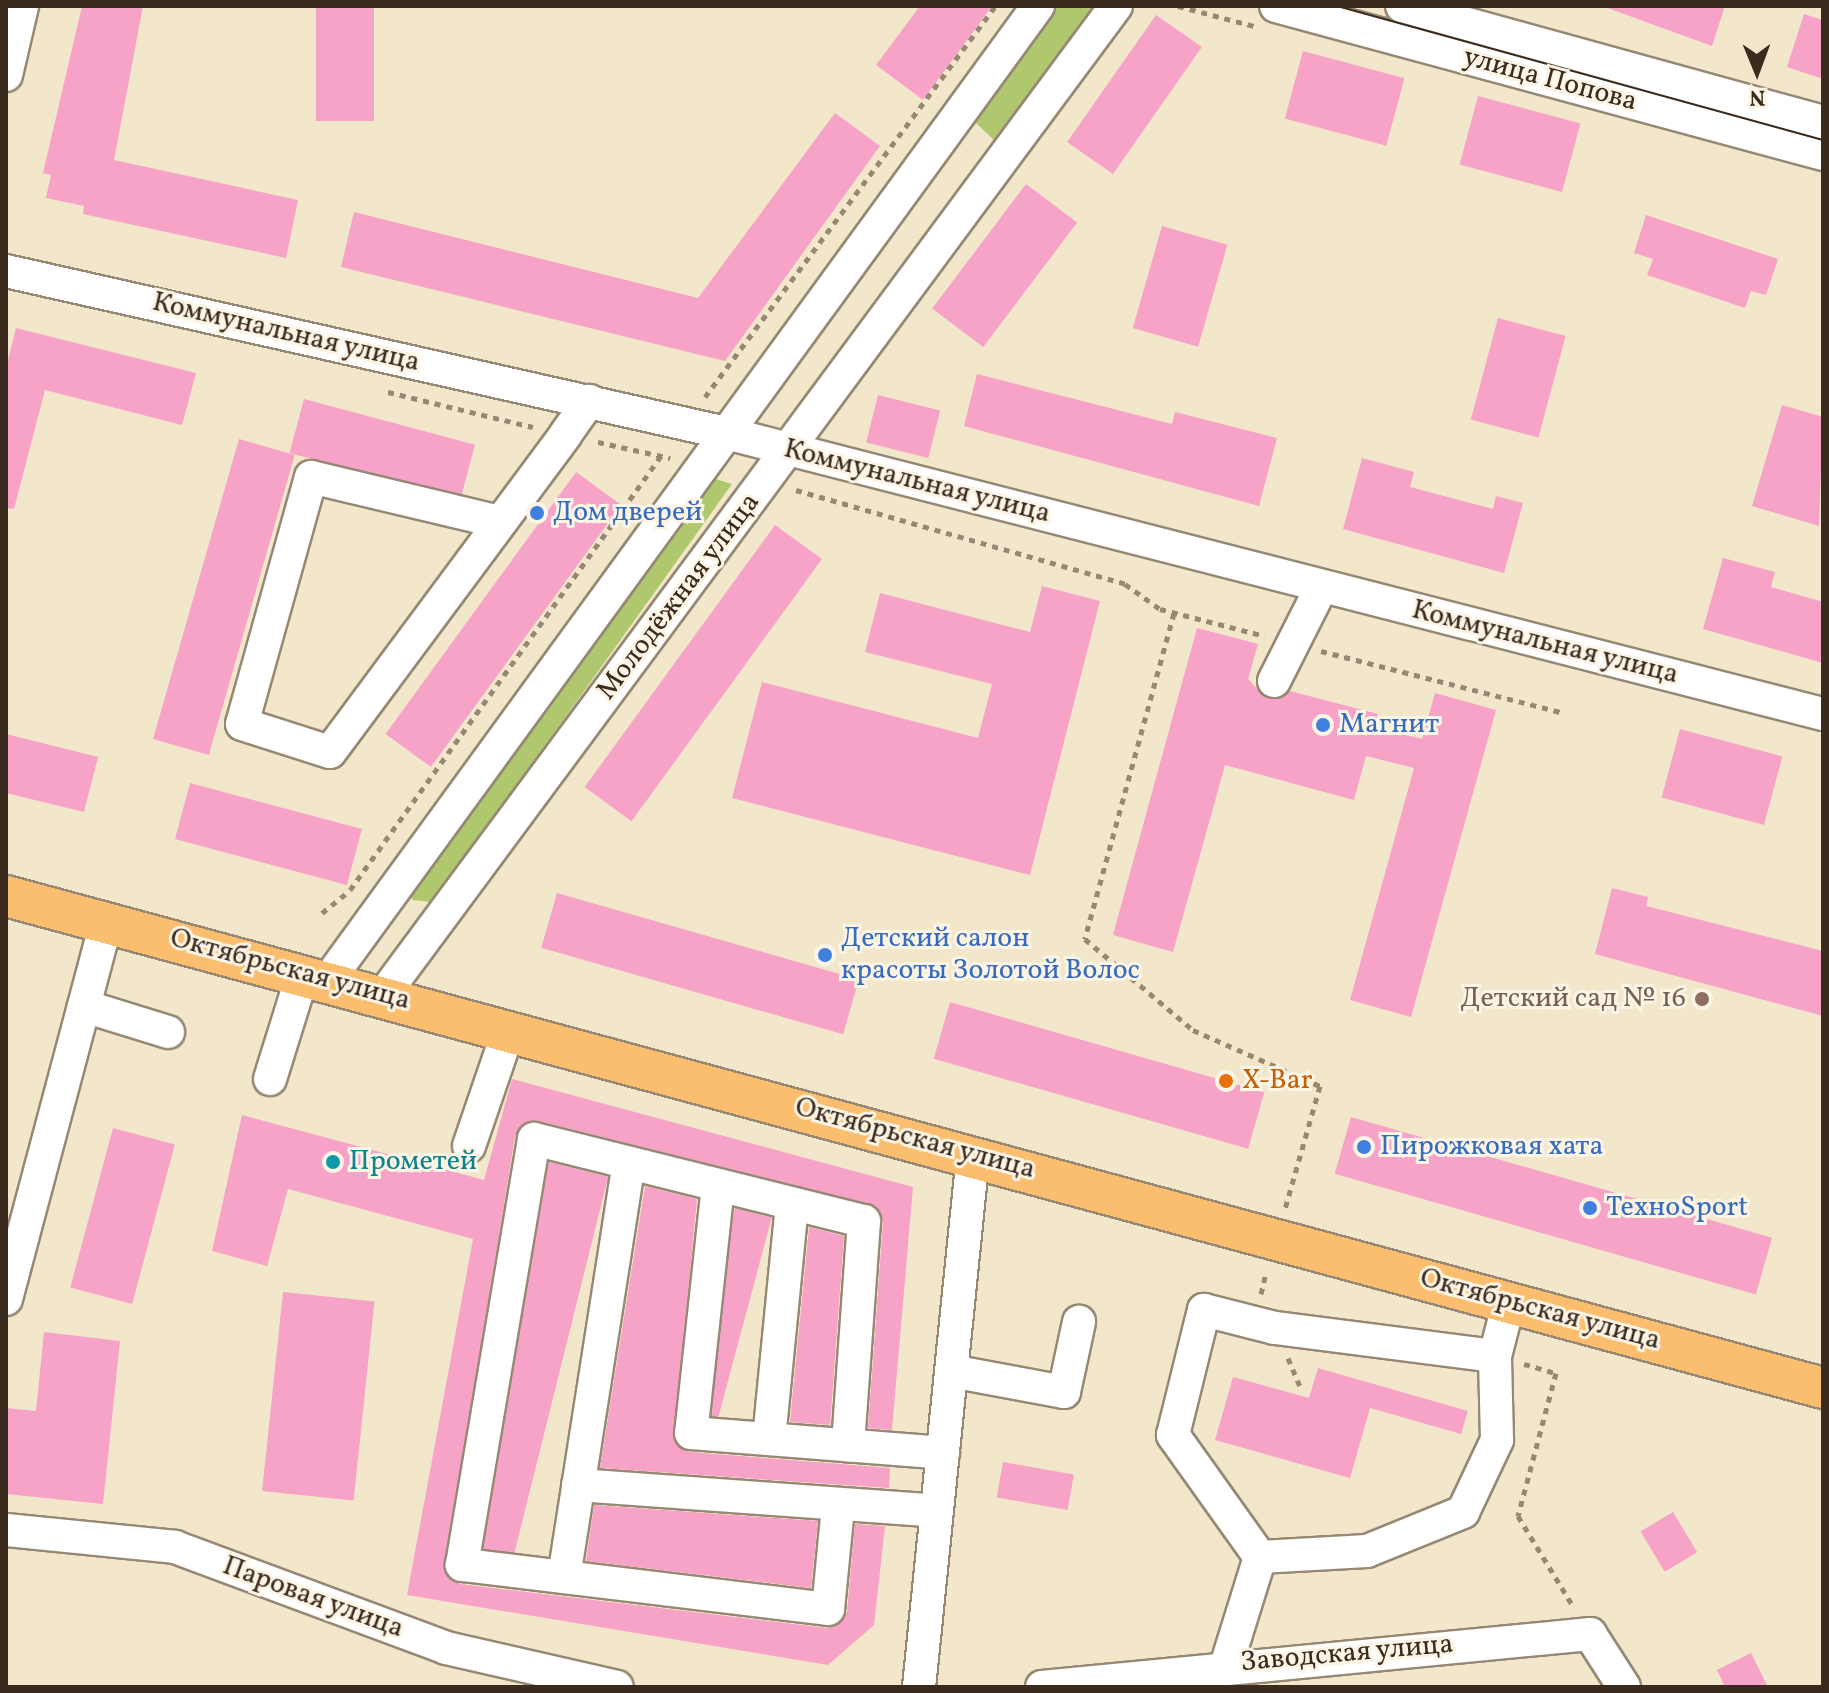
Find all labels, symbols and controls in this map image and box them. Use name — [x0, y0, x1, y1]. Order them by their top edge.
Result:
north arrow — [1717, 32, 1797, 112]
street label: улица Попова — [1459, 41, 1641, 119]
text: N — [1749, 81, 1766, 112]
street label: Коммунальная улица — [149, 286, 423, 380]
street label: Коммунальная улица — [780, 433, 1054, 531]
street label: Молодёжная улица — [590, 487, 768, 707]
place label: Дом дверей — [553, 496, 702, 530]
marker: Дом дверей — [528, 504, 546, 522]
street label: Коммунальная улица — [1408, 594, 1682, 692]
place label: Магнит — [1339, 708, 1439, 742]
marker: Магнит — [1314, 716, 1332, 734]
street label: Октябрьская улица — [166, 922, 414, 1018]
place label: Детский салон красоты Золотой Волос — [841, 922, 1140, 988]
marker: Детский салон красоты Золотой Волос — [816, 946, 834, 964]
place label: Детский сад № 16 — [1460, 982, 1686, 1016]
marker: Детский сад № 16 — [1693, 990, 1711, 1008]
place label: X-Bar — [1242, 1064, 1312, 1098]
marker: X-Bar — [1217, 1072, 1235, 1090]
street label: Октябрьская улица — [791, 1091, 1039, 1187]
place label: Пирожковая хата — [1380, 1130, 1603, 1164]
marker: Пирожковая хата — [1355, 1138, 1373, 1156]
place label: Прометей — [349, 1145, 477, 1179]
marker: Прометей — [324, 1153, 342, 1171]
place label: ТехноSport — [1606, 1191, 1748, 1225]
marker: ТехноSport — [1581, 1199, 1599, 1217]
street label: Октябрьская улица — [1416, 1262, 1664, 1358]
street label: Паровая улица — [217, 1550, 409, 1646]
street label: Заводская улица — [1239, 1628, 1455, 1680]

